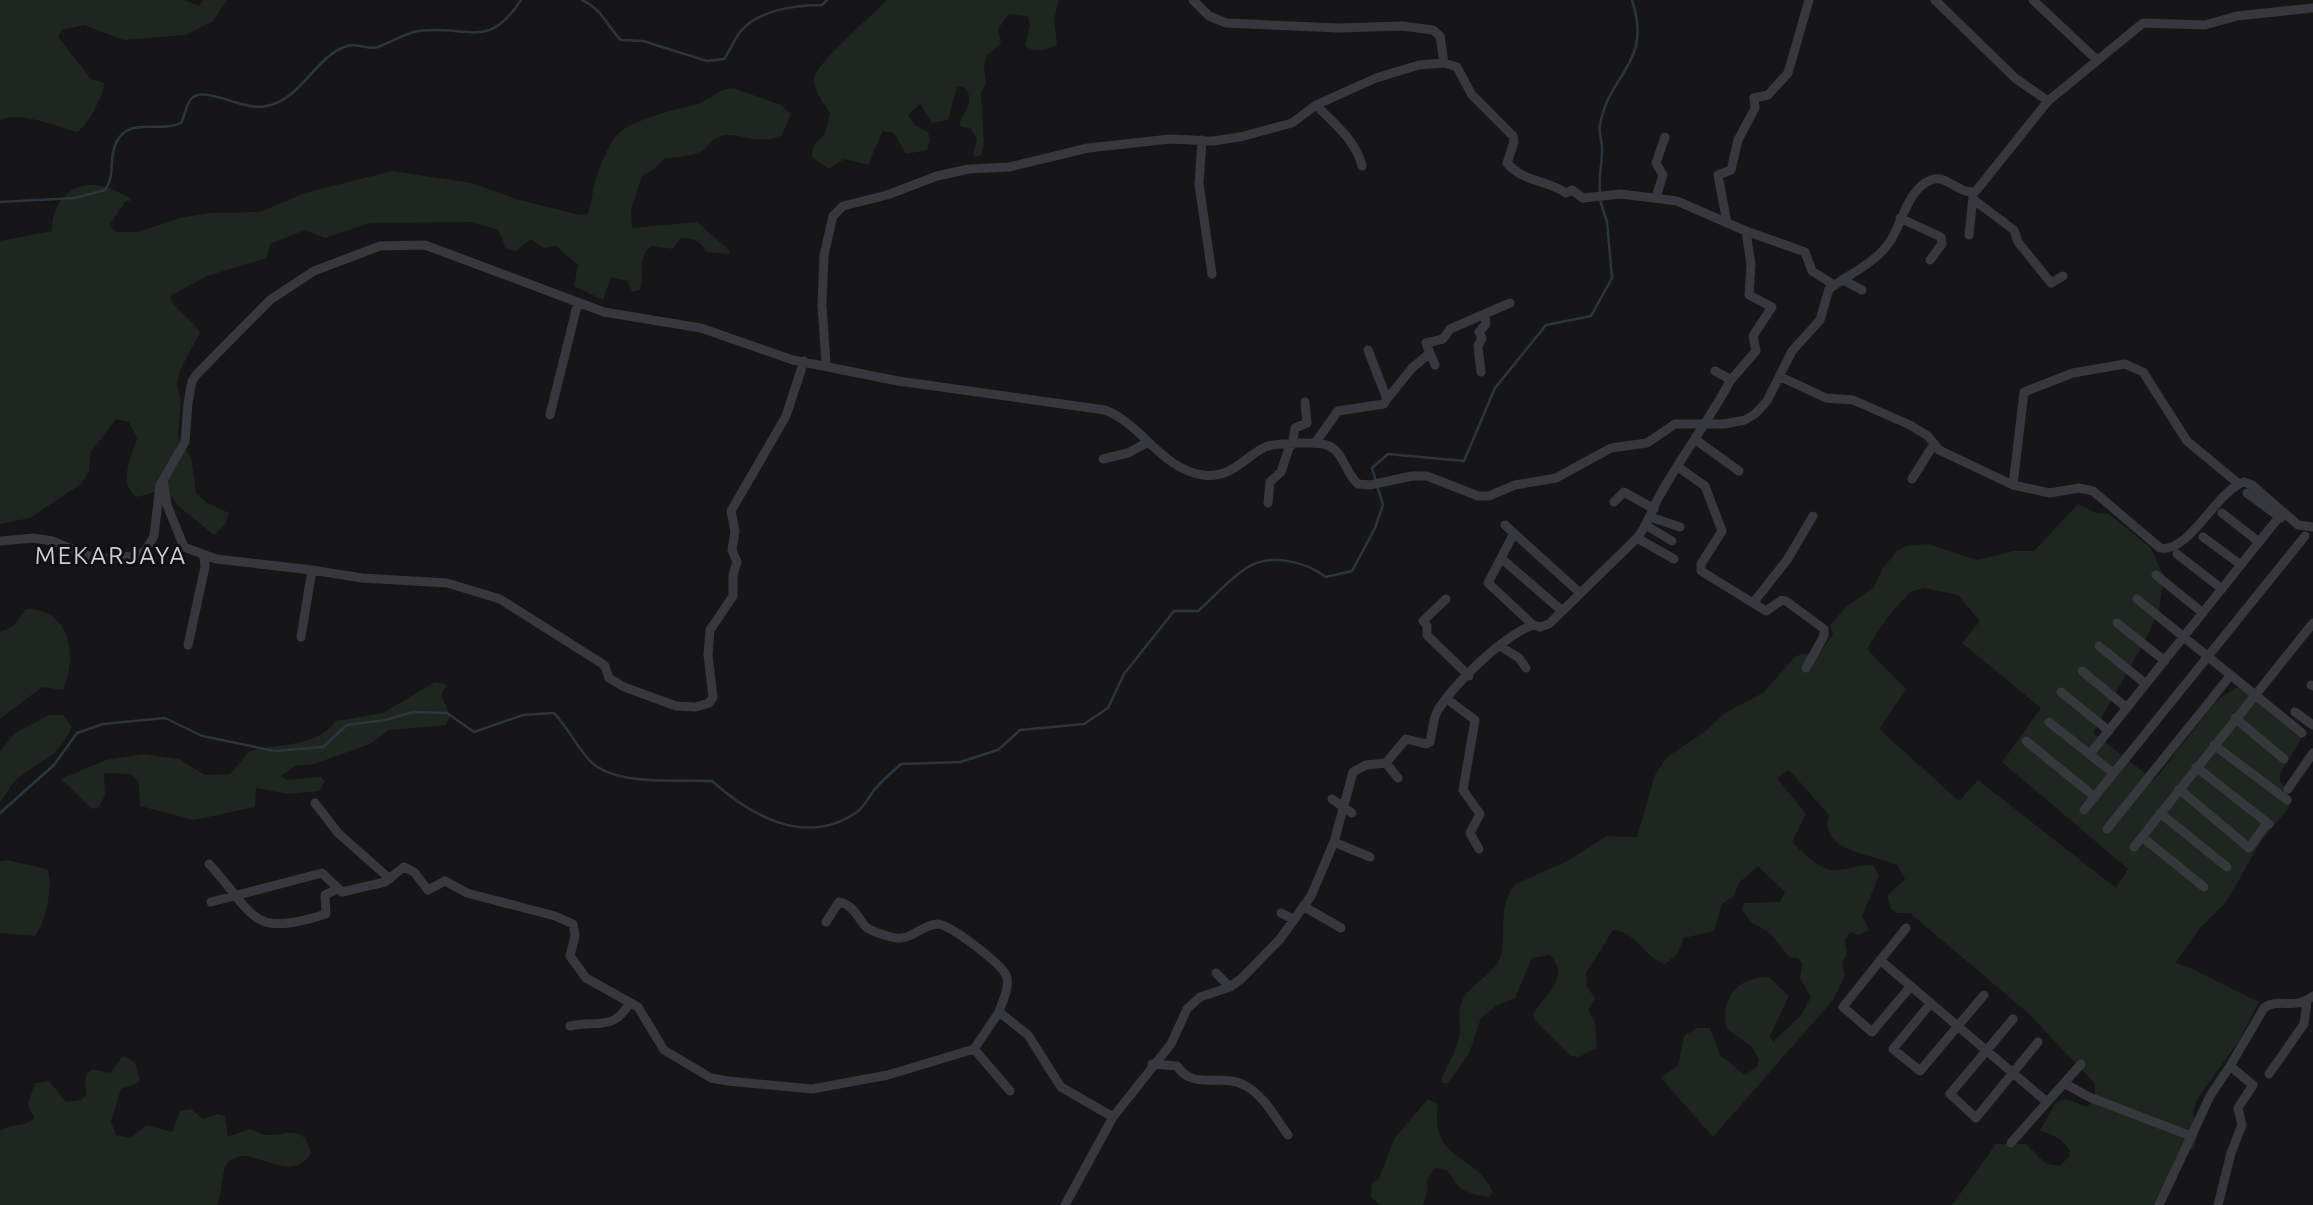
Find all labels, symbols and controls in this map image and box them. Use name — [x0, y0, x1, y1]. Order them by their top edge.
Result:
district label: MEKARJAYA — [35, 542, 187, 569]

